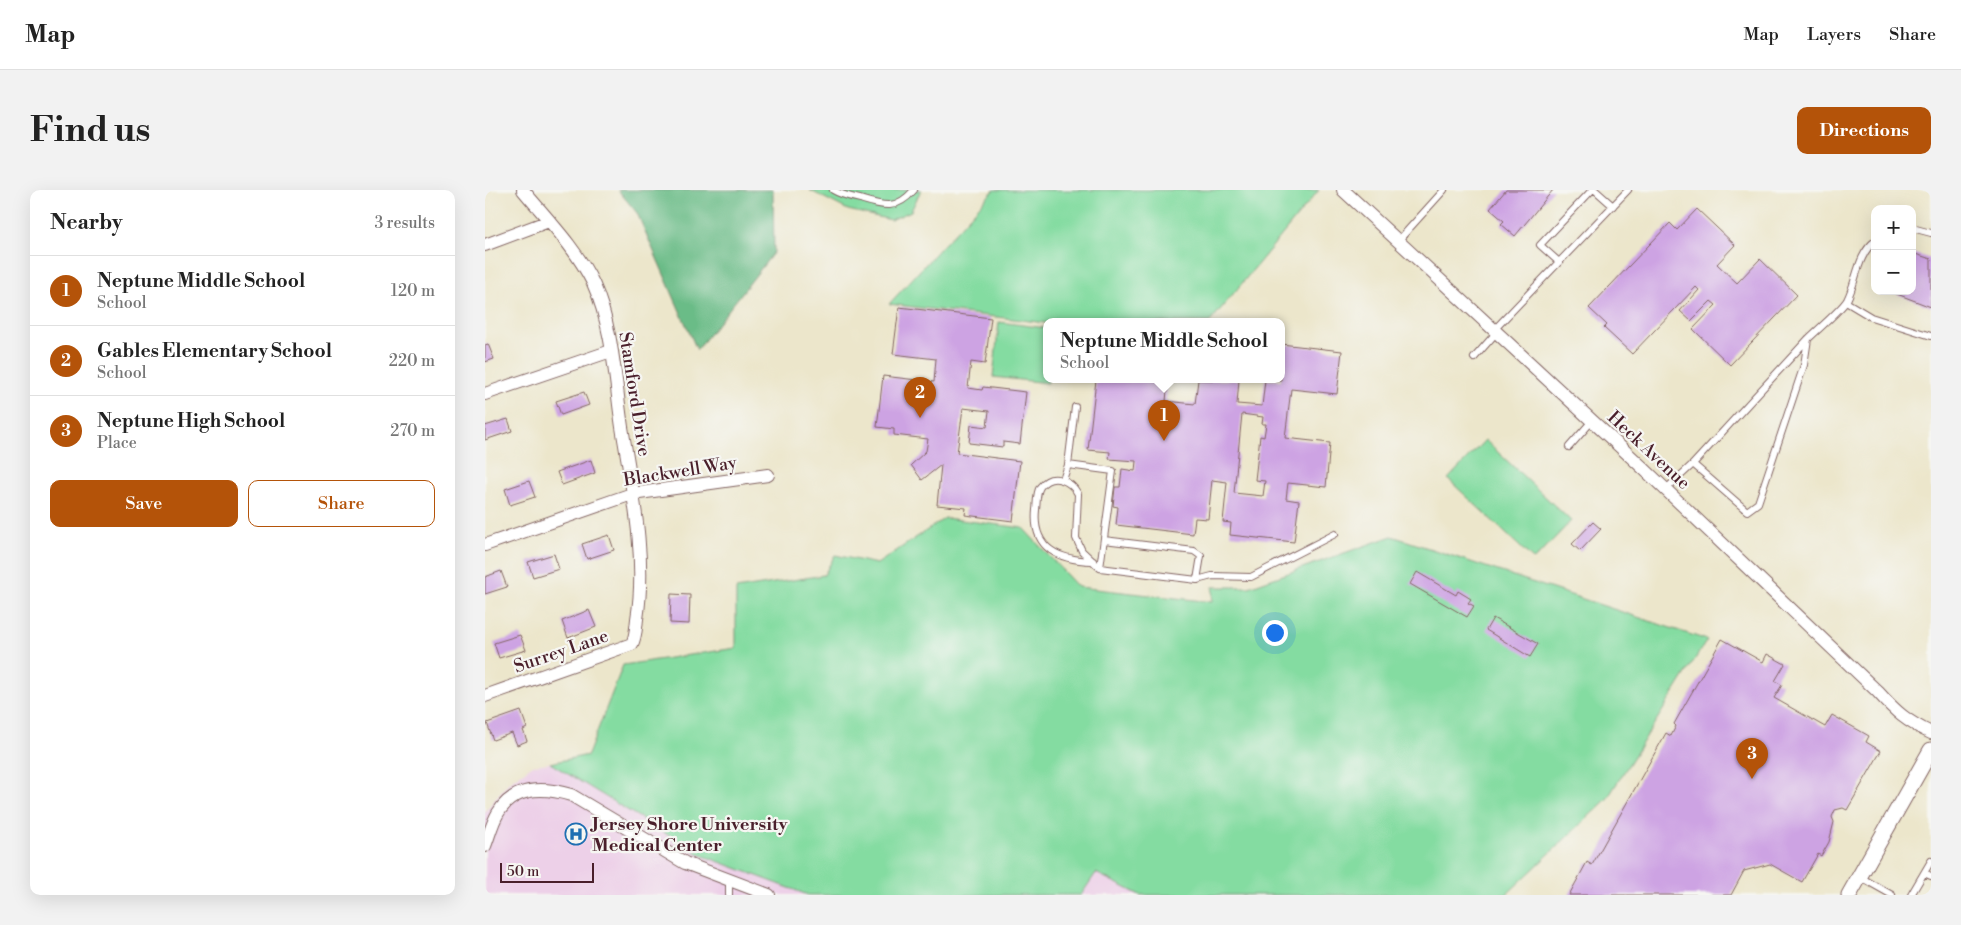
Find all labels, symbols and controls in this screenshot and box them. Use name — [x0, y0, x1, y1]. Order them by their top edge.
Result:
text: Map — [25, 20, 75, 50]
text: Map — [1744, 23, 1779, 46]
text: Layers — [1807, 23, 1861, 46]
text: Share — [1889, 23, 1936, 46]
button: Directions — [1797, 107, 1931, 154]
text: Find us — [30, 109, 150, 152]
map controls — [1871, 205, 1916, 295]
button: + — [1871, 205, 1916, 250]
text: Nearby — [50, 210, 123, 236]
text: 3 results — [374, 213, 435, 233]
button: − — [1871, 250, 1916, 295]
text: Neptune Middle School — [97, 269, 305, 293]
text: 1 — [62, 281, 70, 301]
text: 120 m — [391, 281, 435, 301]
text: School — [97, 293, 146, 313]
popup — [1043, 318, 1285, 383]
text: Neptune Middle School — [1060, 329, 1268, 353]
street label: Stamford Drive — [613, 330, 656, 458]
text: Gables Elementary School — [97, 339, 332, 363]
text: 2 — [61, 351, 71, 371]
text: 220 m — [389, 351, 435, 371]
text: School — [1060, 353, 1109, 373]
text: School — [97, 363, 146, 383]
pin: 2 — [904, 377, 936, 418]
pin: 1 — [1148, 400, 1180, 441]
street label: Heck Avenue — [1602, 406, 1695, 495]
text: Neptune High School — [97, 409, 285, 433]
text: 3 — [61, 421, 71, 441]
text: 270 m — [390, 421, 435, 441]
text: Place — [97, 433, 137, 453]
street label: Blackwell Way — [621, 451, 739, 492]
button: Save — [50, 480, 238, 527]
button: Share — [248, 480, 435, 527]
your location — [1262, 620, 1288, 646]
street label: Surrey Lane — [511, 625, 612, 678]
pin: 3 — [1736, 738, 1768, 779]
place label: Jersey Shore University Medical Center — [589, 813, 788, 857]
hospital icon: Jersey Shore University Medical Center — [564, 822, 588, 846]
scale bar — [500, 860, 594, 883]
text: 50 m — [507, 863, 539, 881]

